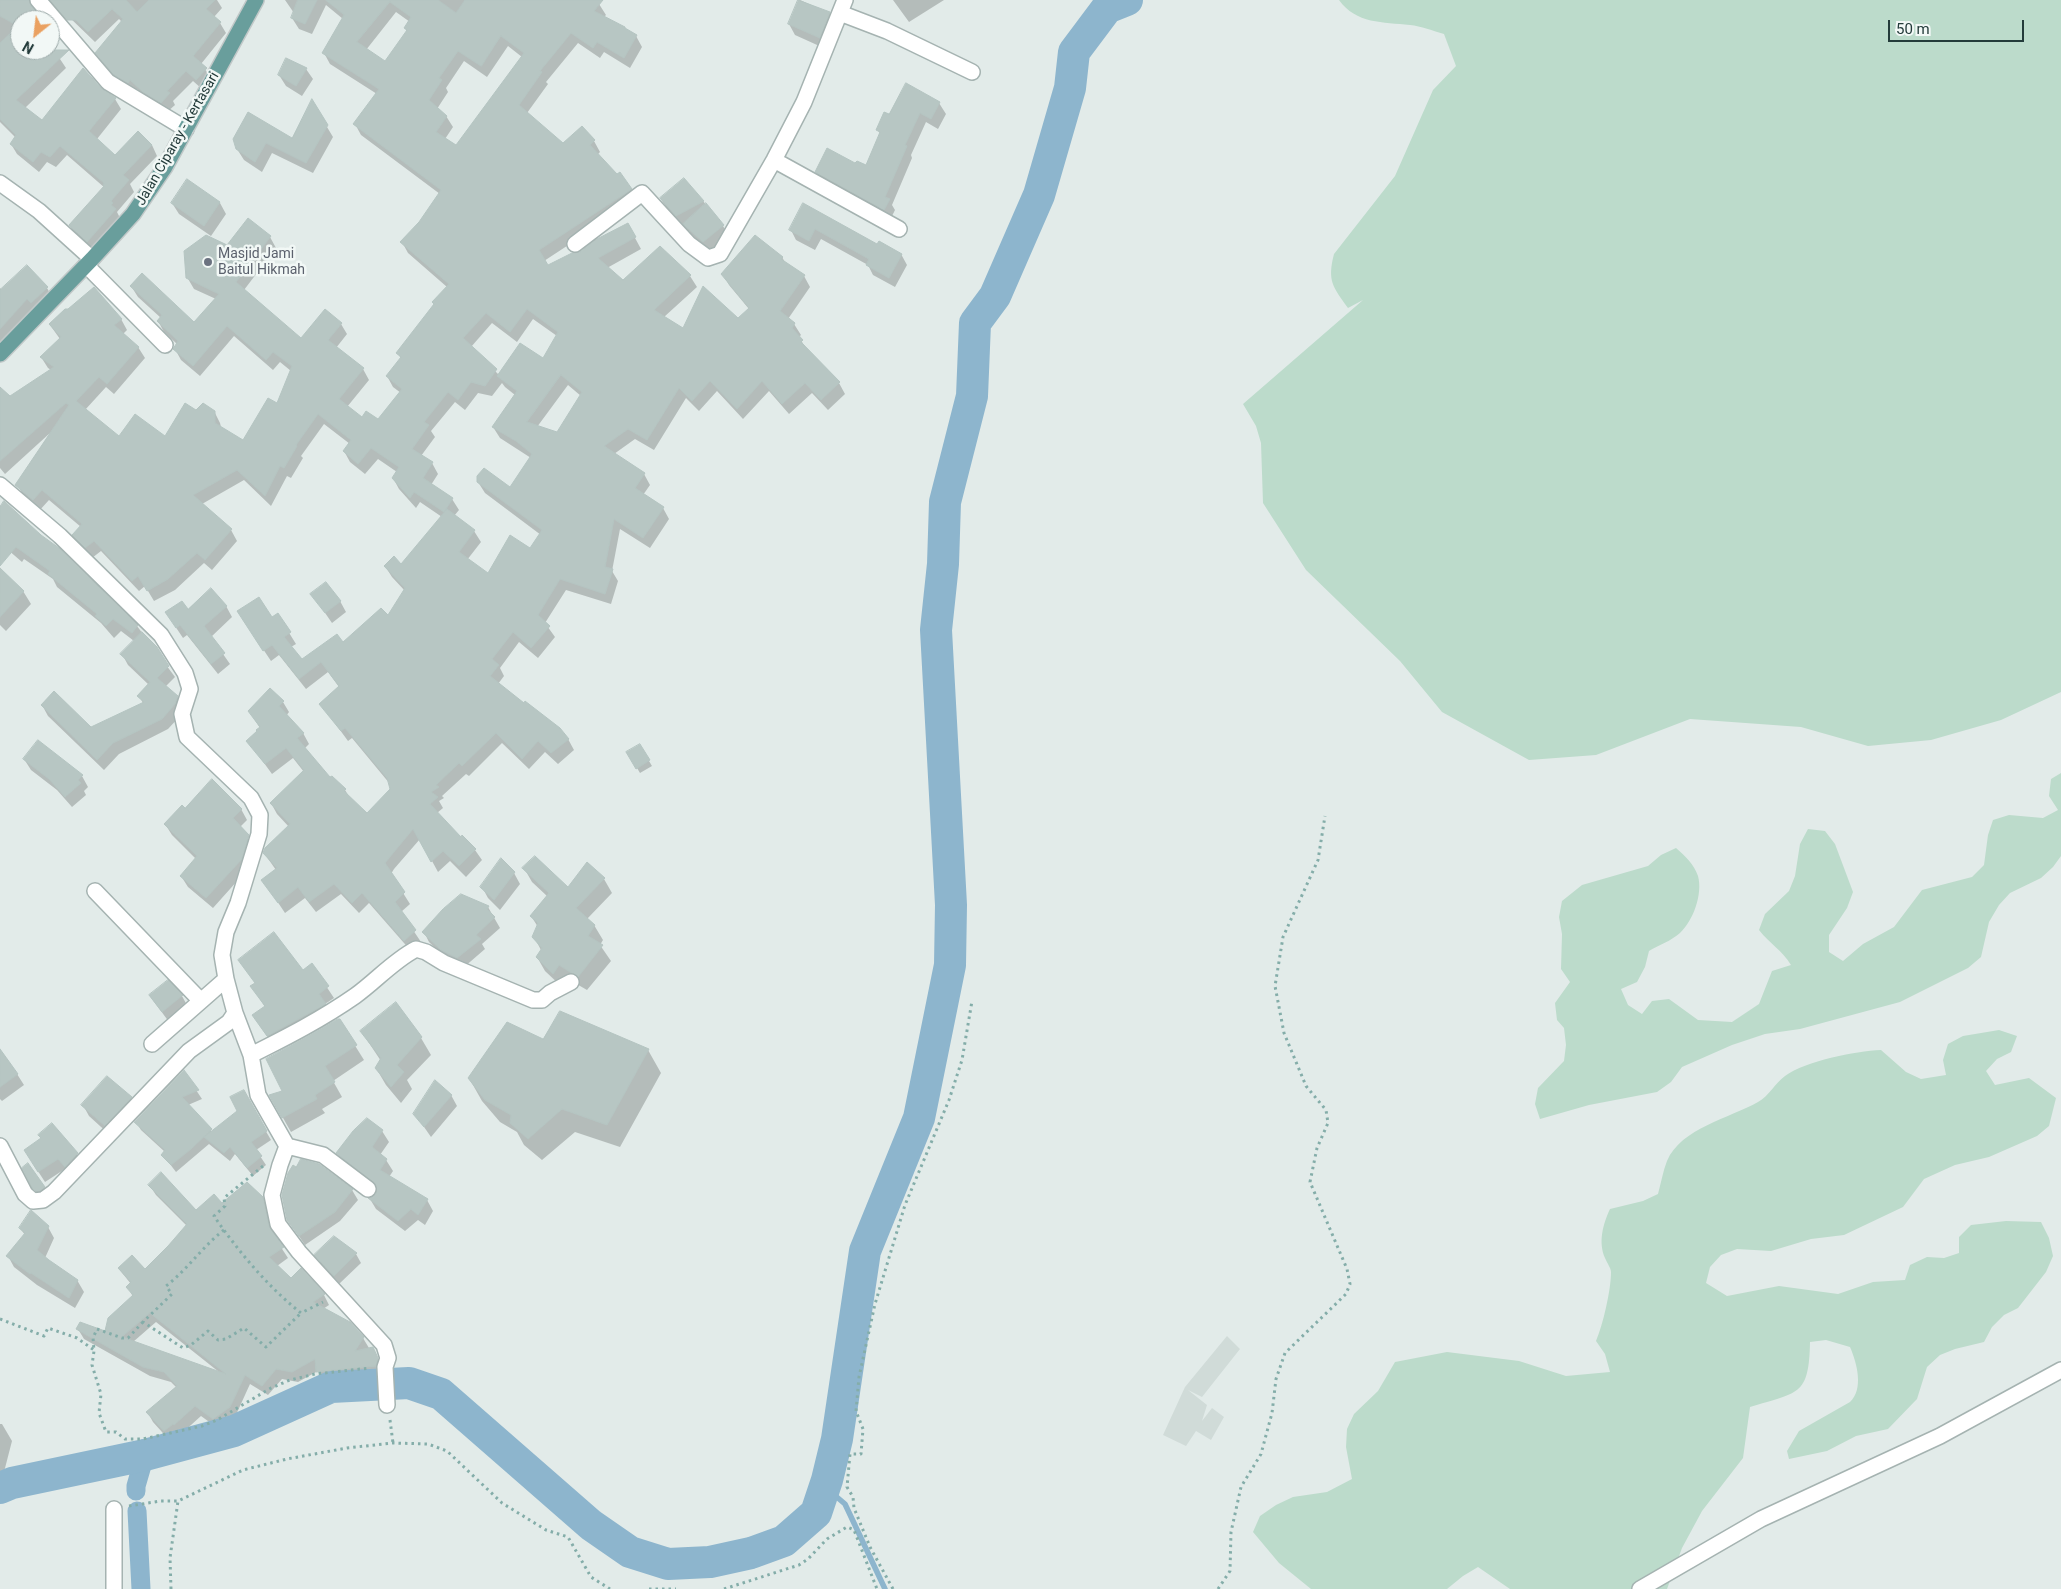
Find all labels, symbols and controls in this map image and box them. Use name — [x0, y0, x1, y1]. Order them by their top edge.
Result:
north arrow — [10, 10, 60, 60]
scale bar — [1891, 10, 2027, 42]
text: 50 m — [1896, 20, 1930, 38]
text: N — [20, 38, 36, 57]
street label: Jalan Ciparay - Kertasari — [133, 69, 223, 209]
place label: Masjid Jami Baitul Hikmah — [218, 246, 305, 278]
marker: Masjid Jami Baitul Hikmah — [202, 256, 214, 268]

